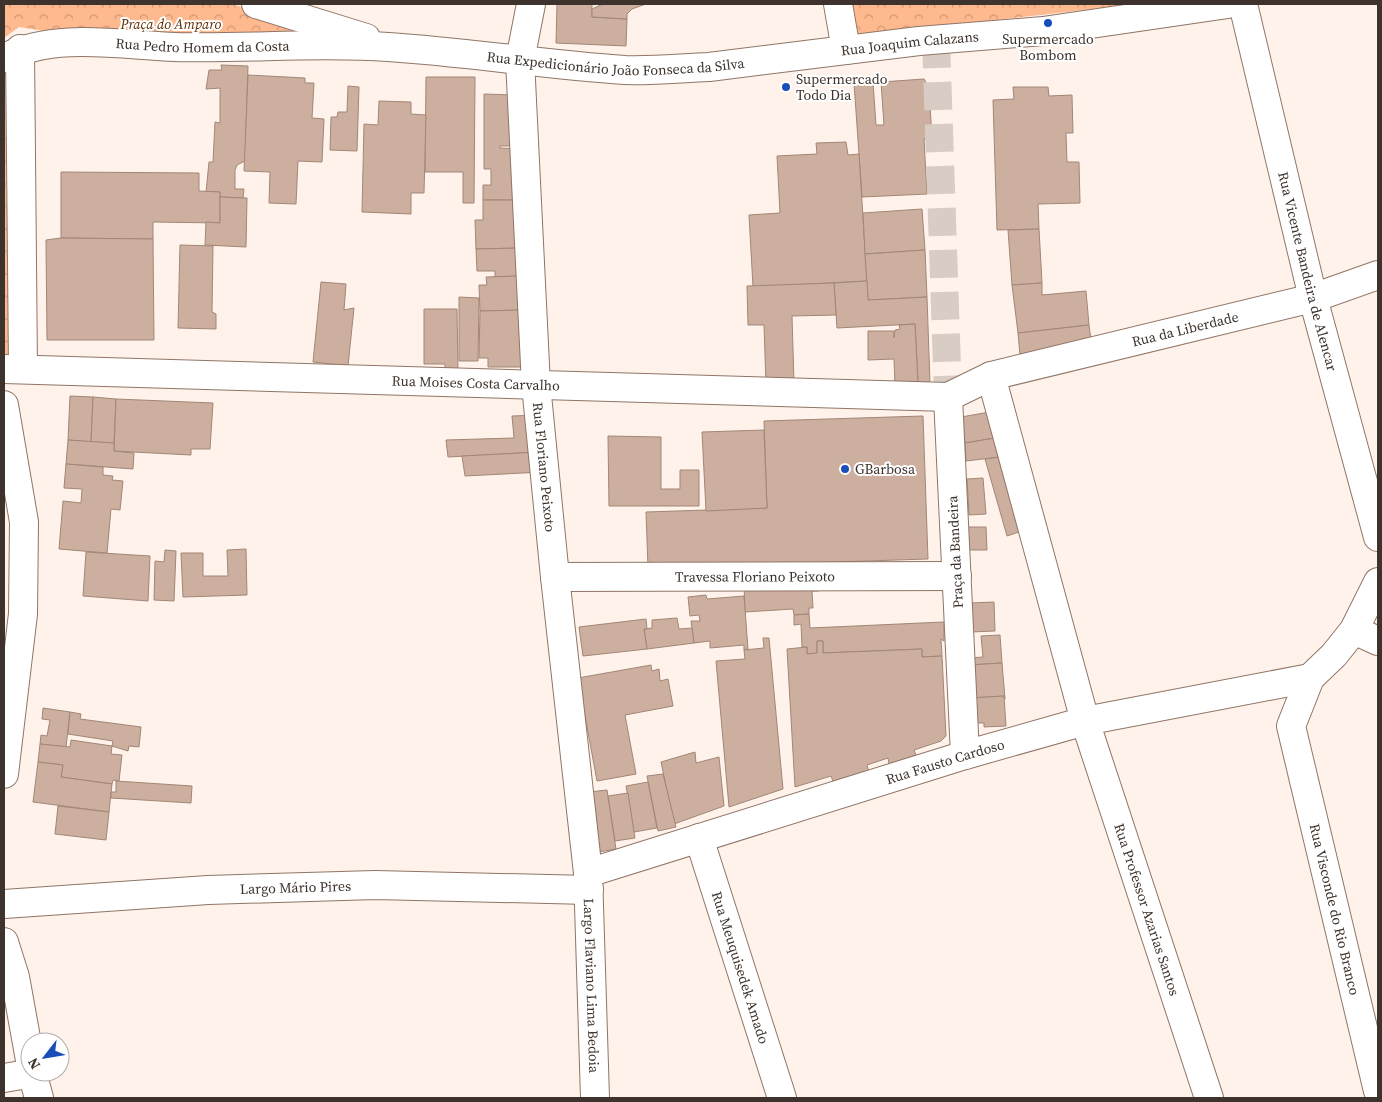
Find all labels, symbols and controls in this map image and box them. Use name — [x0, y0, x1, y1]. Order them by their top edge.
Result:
park label: Praça do Amparo — [120, 14, 222, 34]
marker: Supermercado Bombom — [1042, 17, 1054, 29]
street label: Rua Joaquim Calazans — [840, 26, 980, 61]
place label: Supermercado Bombom — [1002, 29, 1094, 65]
street label: Rua Pedro Homem da Costa — [115, 33, 291, 57]
street label: Rua Expedicionário João Fonseca da Silva — [486, 46, 746, 80]
place label: Supermercado Todo Dia — [796, 69, 888, 105]
marker: Supermercado Todo Dia — [780, 81, 792, 93]
street label: Rua Vicente Bandeira de Alencar — [1273, 170, 1342, 373]
street label: Rua da Liberdade — [1130, 306, 1241, 352]
street label: Rua Moises Costa Carvalho — [391, 371, 560, 395]
street label: Rua Floriano Peixoto — [528, 401, 561, 533]
place label: GBarbosa — [855, 459, 916, 479]
marker: GBarbosa — [839, 463, 851, 475]
street label: Praça da Bandeira — [942, 494, 968, 609]
street label: Travessa Floriano Peixoto — [675, 566, 835, 587]
street label: Rua Fausto Cardoso — [883, 734, 1007, 789]
street label: Rua Professor Azarias Santos — [1109, 821, 1185, 998]
street label: Rua Visconde do Rio Branco — [1305, 822, 1365, 997]
street label: Largo Mário Pires — [240, 876, 351, 899]
street label: Rua Meuquisedek Amado — [707, 889, 774, 1047]
street label: Largo Flaviano Lima Bedoia — [579, 898, 604, 1074]
north arrow — [20, 1032, 70, 1082]
text: N — [23, 1054, 45, 1073]

